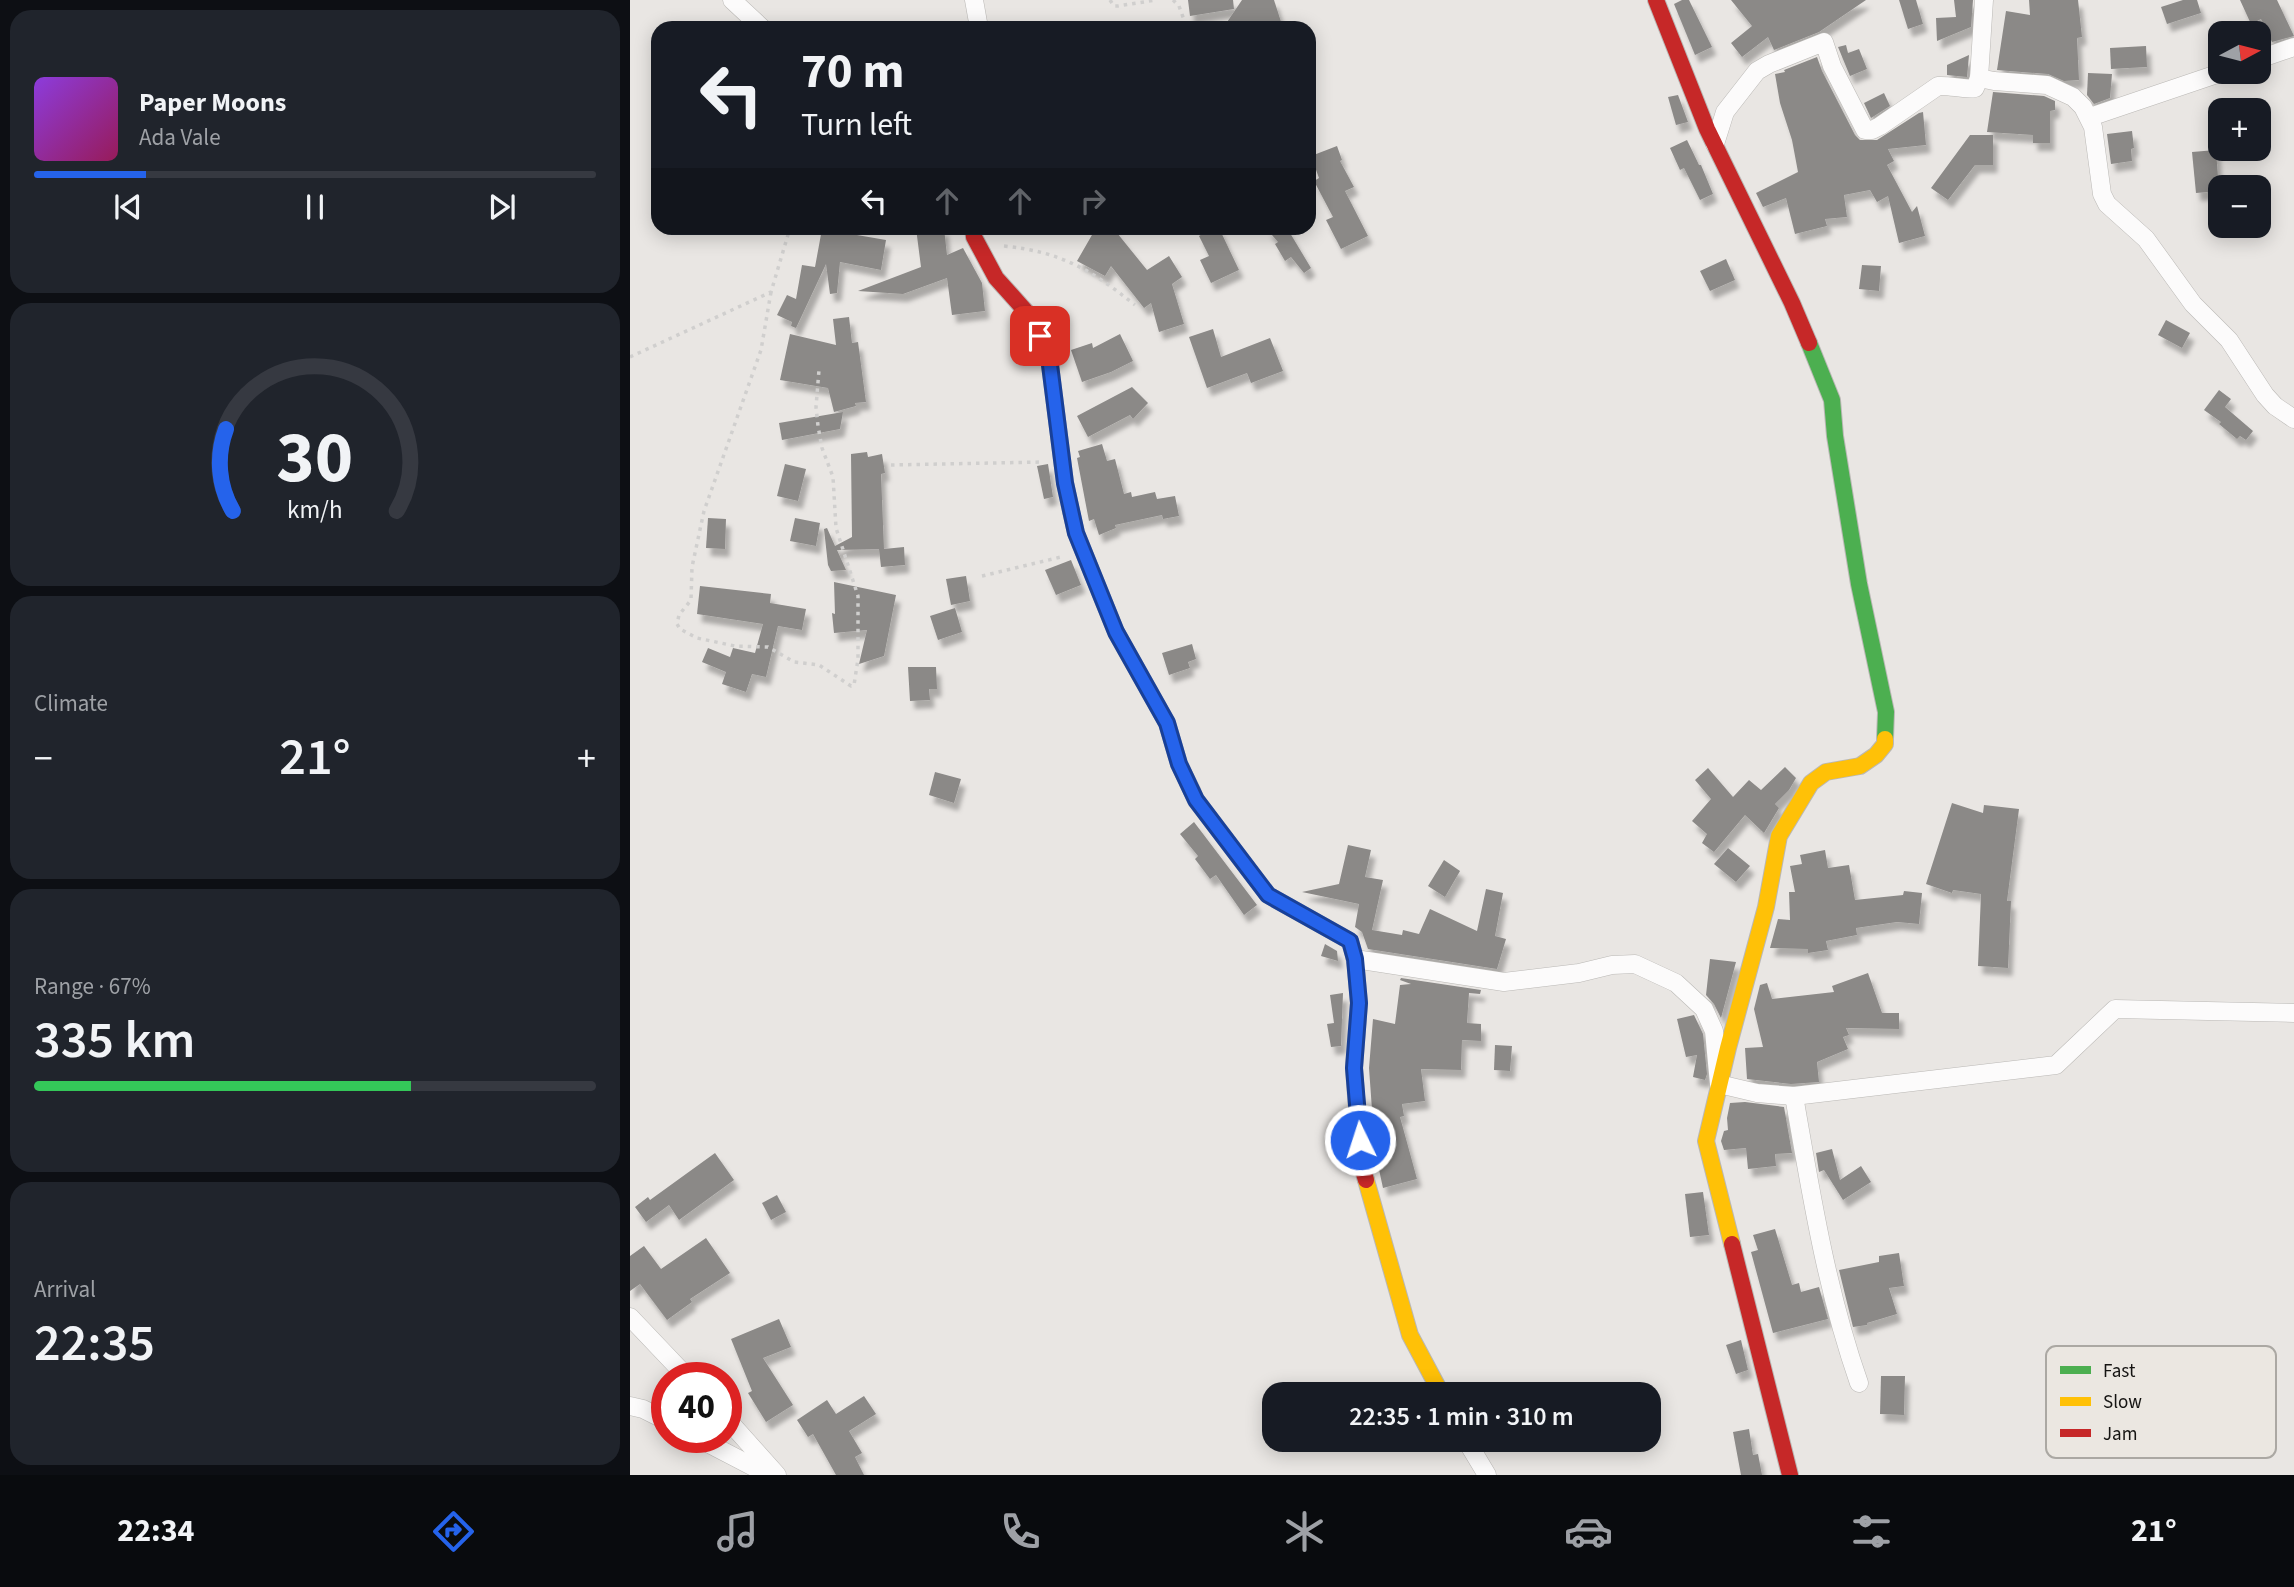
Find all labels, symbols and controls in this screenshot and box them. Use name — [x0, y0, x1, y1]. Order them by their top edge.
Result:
north arrow — [2208, 21, 2272, 84]
map controls — [2208, 21, 2271, 238]
text: 70 m — [801, 37, 905, 107]
icon: left — [686, 49, 777, 140]
text: Paper Moons — [139, 84, 286, 121]
button: + — [2208, 98, 2271, 161]
text: Turn left — [801, 102, 912, 148]
text: Ada Vale — [139, 121, 221, 154]
button: − — [2208, 175, 2271, 238]
icon: left — [855, 182, 893, 220]
icon: ahead — [928, 182, 966, 220]
icon: ahead — [1001, 182, 1039, 220]
icon: right — [1074, 182, 1112, 220]
icon: previous — [109, 188, 147, 226]
icon: pause — [296, 188, 334, 226]
icon: next — [483, 188, 521, 226]
pin — [1010, 306, 1070, 366]
icon: arrive — [1021, 317, 1059, 355]
text: 30 — [277, 406, 353, 510]
text: km/h — [287, 491, 343, 527]
text: Climate — [34, 687, 108, 720]
text: 21° — [279, 721, 351, 795]
text: − — [34, 732, 53, 786]
text: + — [577, 732, 596, 786]
text: Range · 67% — [34, 970, 151, 1003]
text: 335 km — [34, 1004, 195, 1078]
position arrow — [1323, 1103, 1397, 1177]
text: Arrival — [34, 1273, 96, 1306]
text: 22:35 — [34, 1307, 155, 1381]
legend — [2046, 1346, 2276, 1458]
text: Fast — [2103, 1358, 2136, 1385]
speed limit sign: 40 — [651, 1362, 742, 1453]
text: Slow — [2103, 1389, 2142, 1416]
text: 22:35 · 1 min · 310 m — [1349, 1398, 1574, 1435]
text: Jam — [2103, 1421, 2137, 1448]
icon: directions — [429, 1507, 478, 1556]
icon: music — [713, 1507, 762, 1556]
icon: phone — [996, 1507, 1045, 1556]
icon: climate — [1280, 1507, 1329, 1556]
icon: car — [1564, 1507, 1613, 1556]
icon: filters — [1847, 1507, 1896, 1556]
text: 22:34 — [117, 1508, 195, 1554]
text: 21° — [2131, 1508, 2177, 1554]

